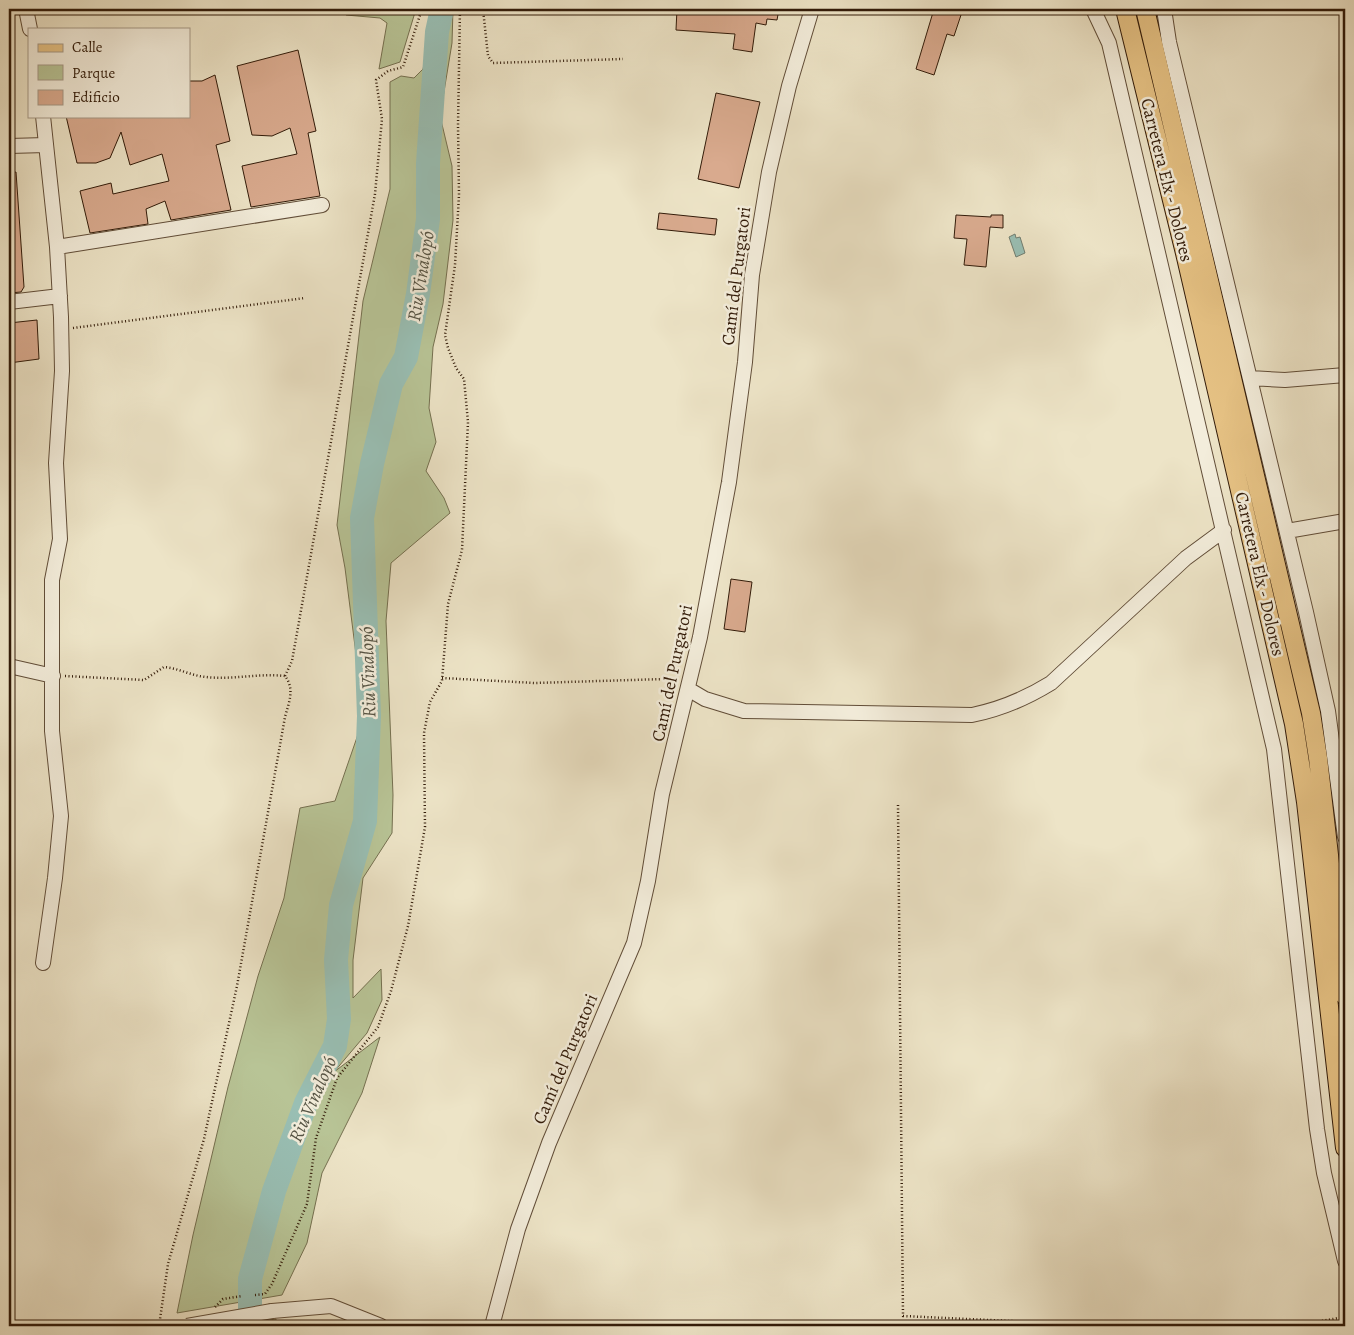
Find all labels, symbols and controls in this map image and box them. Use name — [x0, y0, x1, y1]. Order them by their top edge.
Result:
legend — [28, 28, 190, 118]
text: Calle — [72, 37, 103, 57]
text: Parque — [72, 63, 115, 83]
text: Edificio — [72, 87, 120, 107]
street label: Carretera Elx - Dolores — [1135, 96, 1199, 264]
street label: Camí del Purgatori — [716, 205, 756, 347]
water label: Riu Vinalopó — [401, 229, 441, 323]
street label: Carretera Elx - Dolores — [1229, 490, 1291, 658]
street label: Camí del Purgatori — [646, 602, 698, 744]
water label: Riu Vinalopó — [353, 626, 383, 718]
street label: Camí del Purgatori — [527, 990, 603, 1128]
water label: Riu Vinalopó — [283, 1052, 343, 1146]

